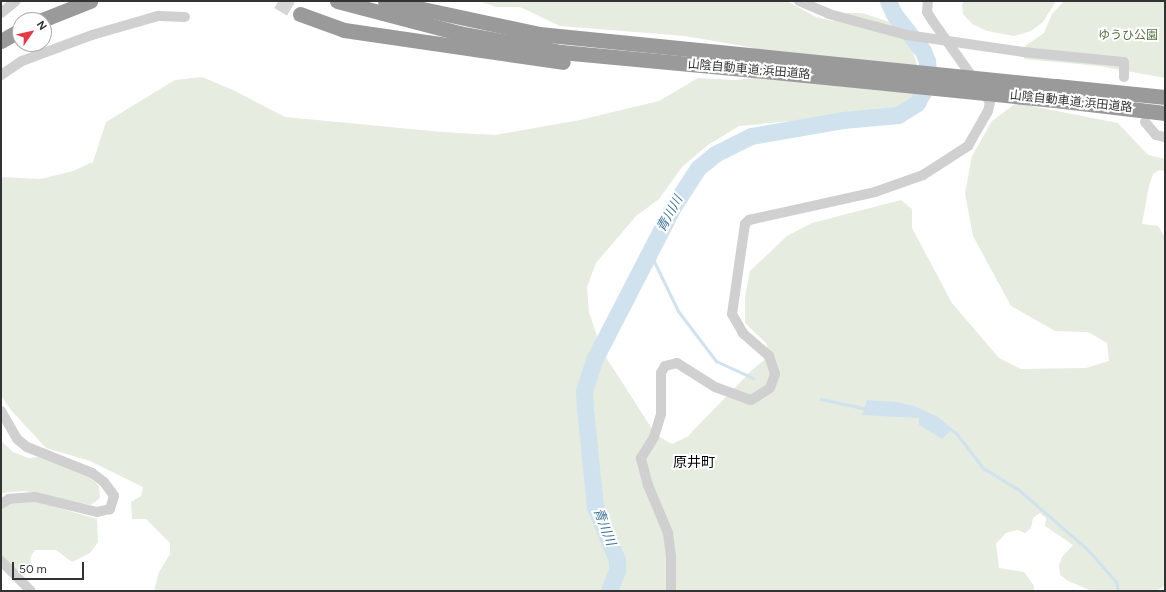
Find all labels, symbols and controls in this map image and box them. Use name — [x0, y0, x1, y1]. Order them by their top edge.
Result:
north arrow — [12, 12, 52, 52]
text: N — [34, 18, 49, 33]
park label: ゆうひ公園 — [1098, 29, 1158, 43]
street label: 山陰自動車道;浜田道路 — [687, 57, 811, 83]
street label: 山陰自動車道;浜田道路 — [1009, 88, 1133, 116]
water label: 青川川 — [654, 193, 686, 235]
district label: 原井町 — [673, 455, 715, 471]
water label: 青川川 — [590, 506, 618, 548]
scale bar — [14, 554, 86, 580]
text: 50 m — [19, 562, 47, 576]

